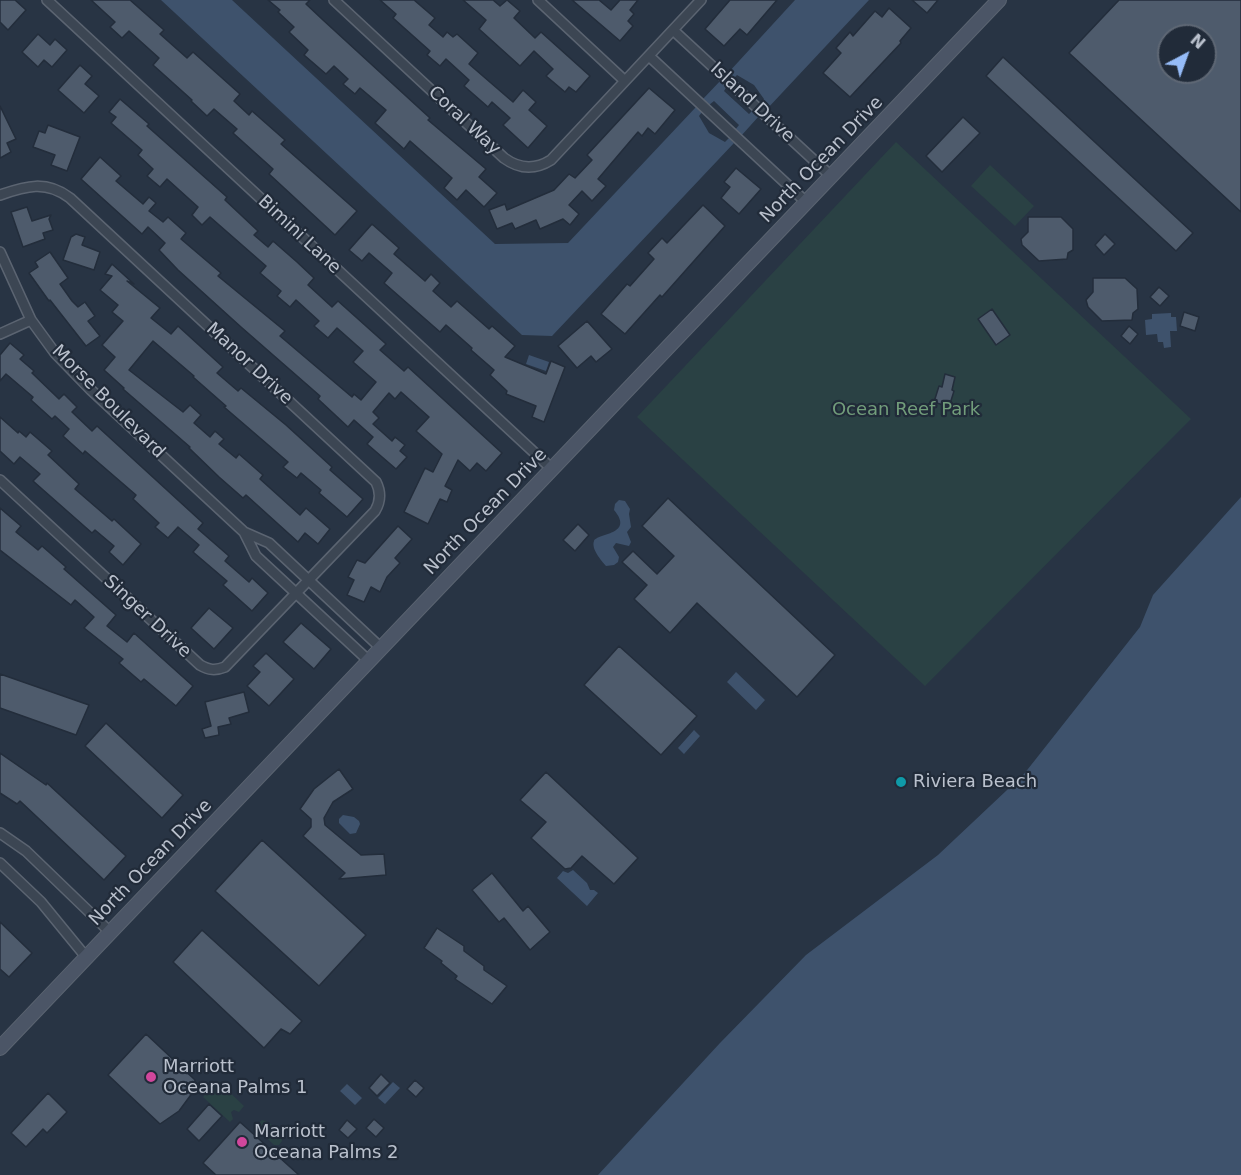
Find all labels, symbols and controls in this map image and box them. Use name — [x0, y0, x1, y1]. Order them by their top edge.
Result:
north arrow — [1157, 24, 1217, 84]
text: N — [1187, 30, 1209, 53]
street label: Island Drive — [705, 59, 799, 147]
street label: Coral Way — [423, 82, 505, 160]
street label: North Ocean Drive — [756, 92, 888, 228]
street label: Bimini Lane — [253, 191, 345, 279]
street label: Manor Drive — [201, 319, 297, 409]
street label: Morse Boulevard — [47, 341, 169, 463]
park label: Ocean Reef Park — [832, 399, 980, 421]
street label: North Ocean Drive — [420, 444, 552, 580]
street label: Singer Drive — [99, 571, 195, 663]
place label: Riviera Beach — [913, 771, 1037, 793]
marker: Riviera Beach — [894, 775, 908, 789]
street label: North Ocean Drive — [85, 795, 217, 931]
place label: Marriott Oceana Palms 1 — [163, 1056, 307, 1098]
marker: Marriott Oceana Palms 1 — [144, 1070, 158, 1084]
place label: Marriott Oceana Palms 2 — [254, 1121, 398, 1164]
marker: Marriott Oceana Palms 2 — [235, 1135, 249, 1149]

